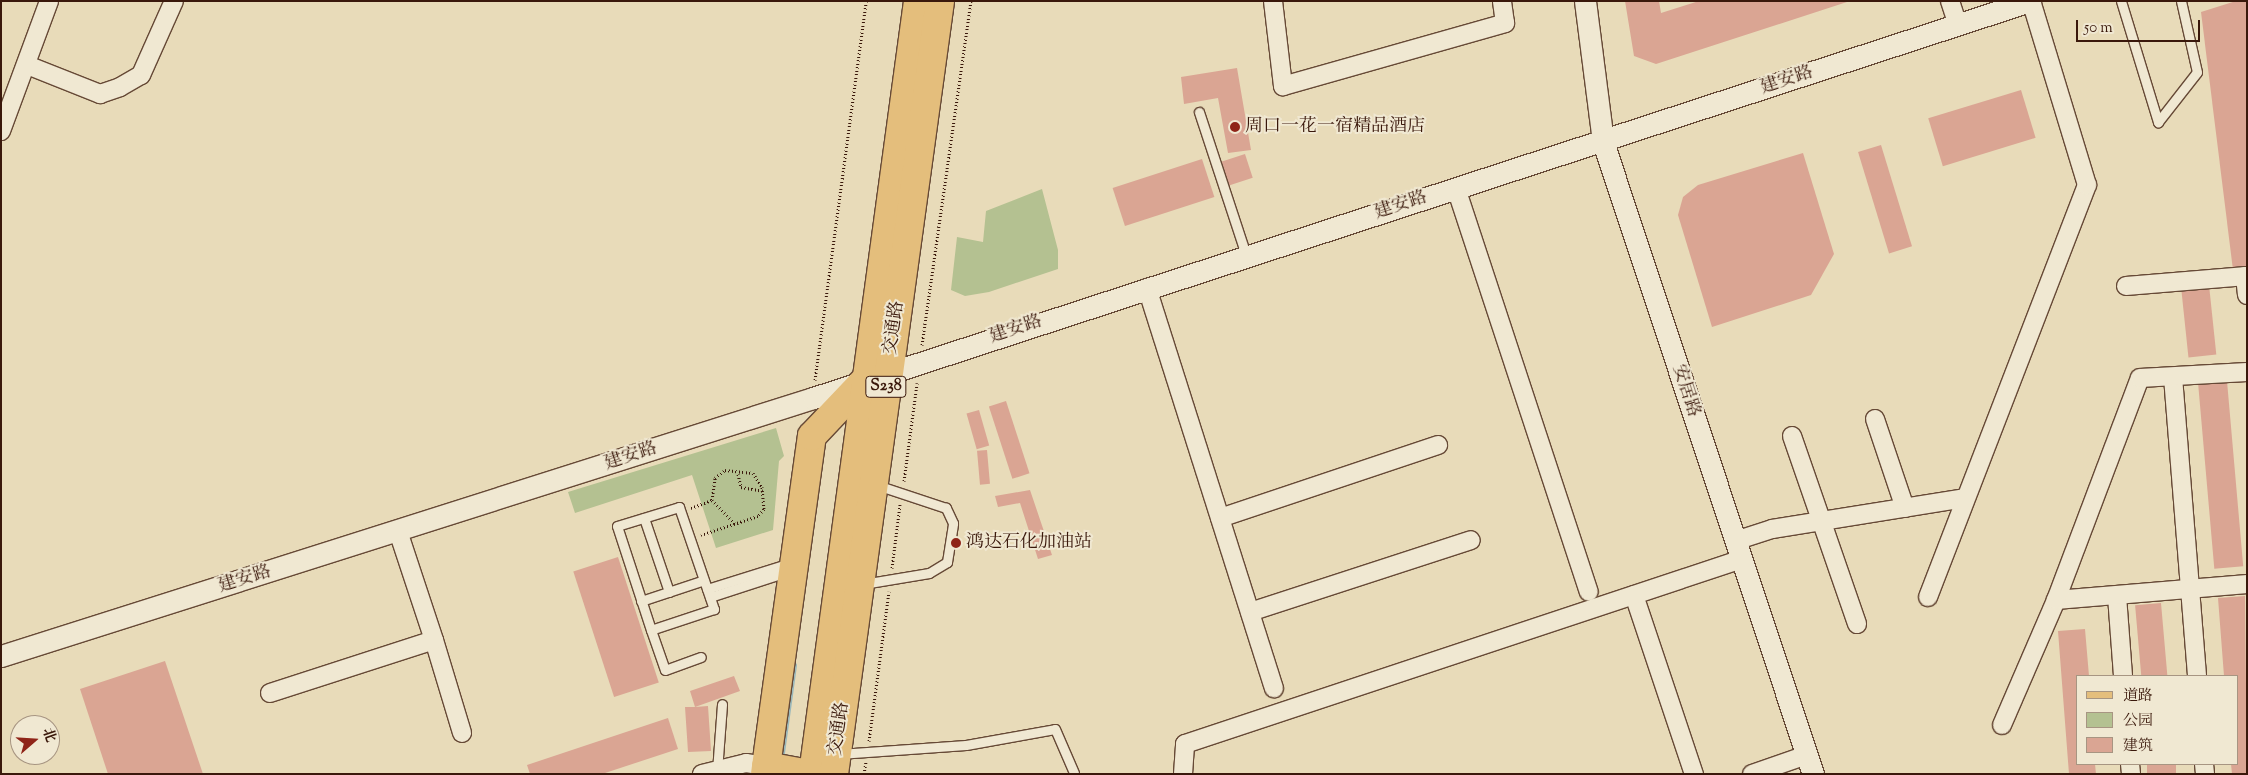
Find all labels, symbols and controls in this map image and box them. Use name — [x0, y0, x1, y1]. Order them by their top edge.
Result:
scale bar — [2078, 10, 2202, 42]
text: 50 m — [2084, 18, 2113, 39]
street label: 建安路 — [1758, 62, 1816, 100]
place label: 周口一花一宿精品酒店 — [1245, 116, 1425, 138]
marker: 周口一花一宿精品酒店 — [1229, 121, 1241, 133]
street label: 建安路 — [1372, 187, 1430, 225]
street label: 交通路 — [881, 300, 909, 356]
street label: 建安路 — [987, 311, 1045, 349]
street label: 安居路 — [1666, 362, 1704, 420]
road number: S238 — [865, 374, 907, 401]
street label: 建安路 — [602, 438, 660, 476]
place label: 鸿达石化加油站 — [966, 532, 1092, 554]
marker: 鸿达石化加油站 — [950, 537, 962, 549]
street label: 建安路 — [216, 562, 274, 598]
legend — [2076, 675, 2238, 765]
text: 道路 — [2123, 686, 2153, 707]
street label: 交通路 — [826, 701, 854, 757]
text: 公园 — [2123, 711, 2153, 732]
north arrow — [10, 715, 60, 765]
text: 北 — [37, 726, 60, 745]
text: 建筑 — [2123, 736, 2153, 757]

